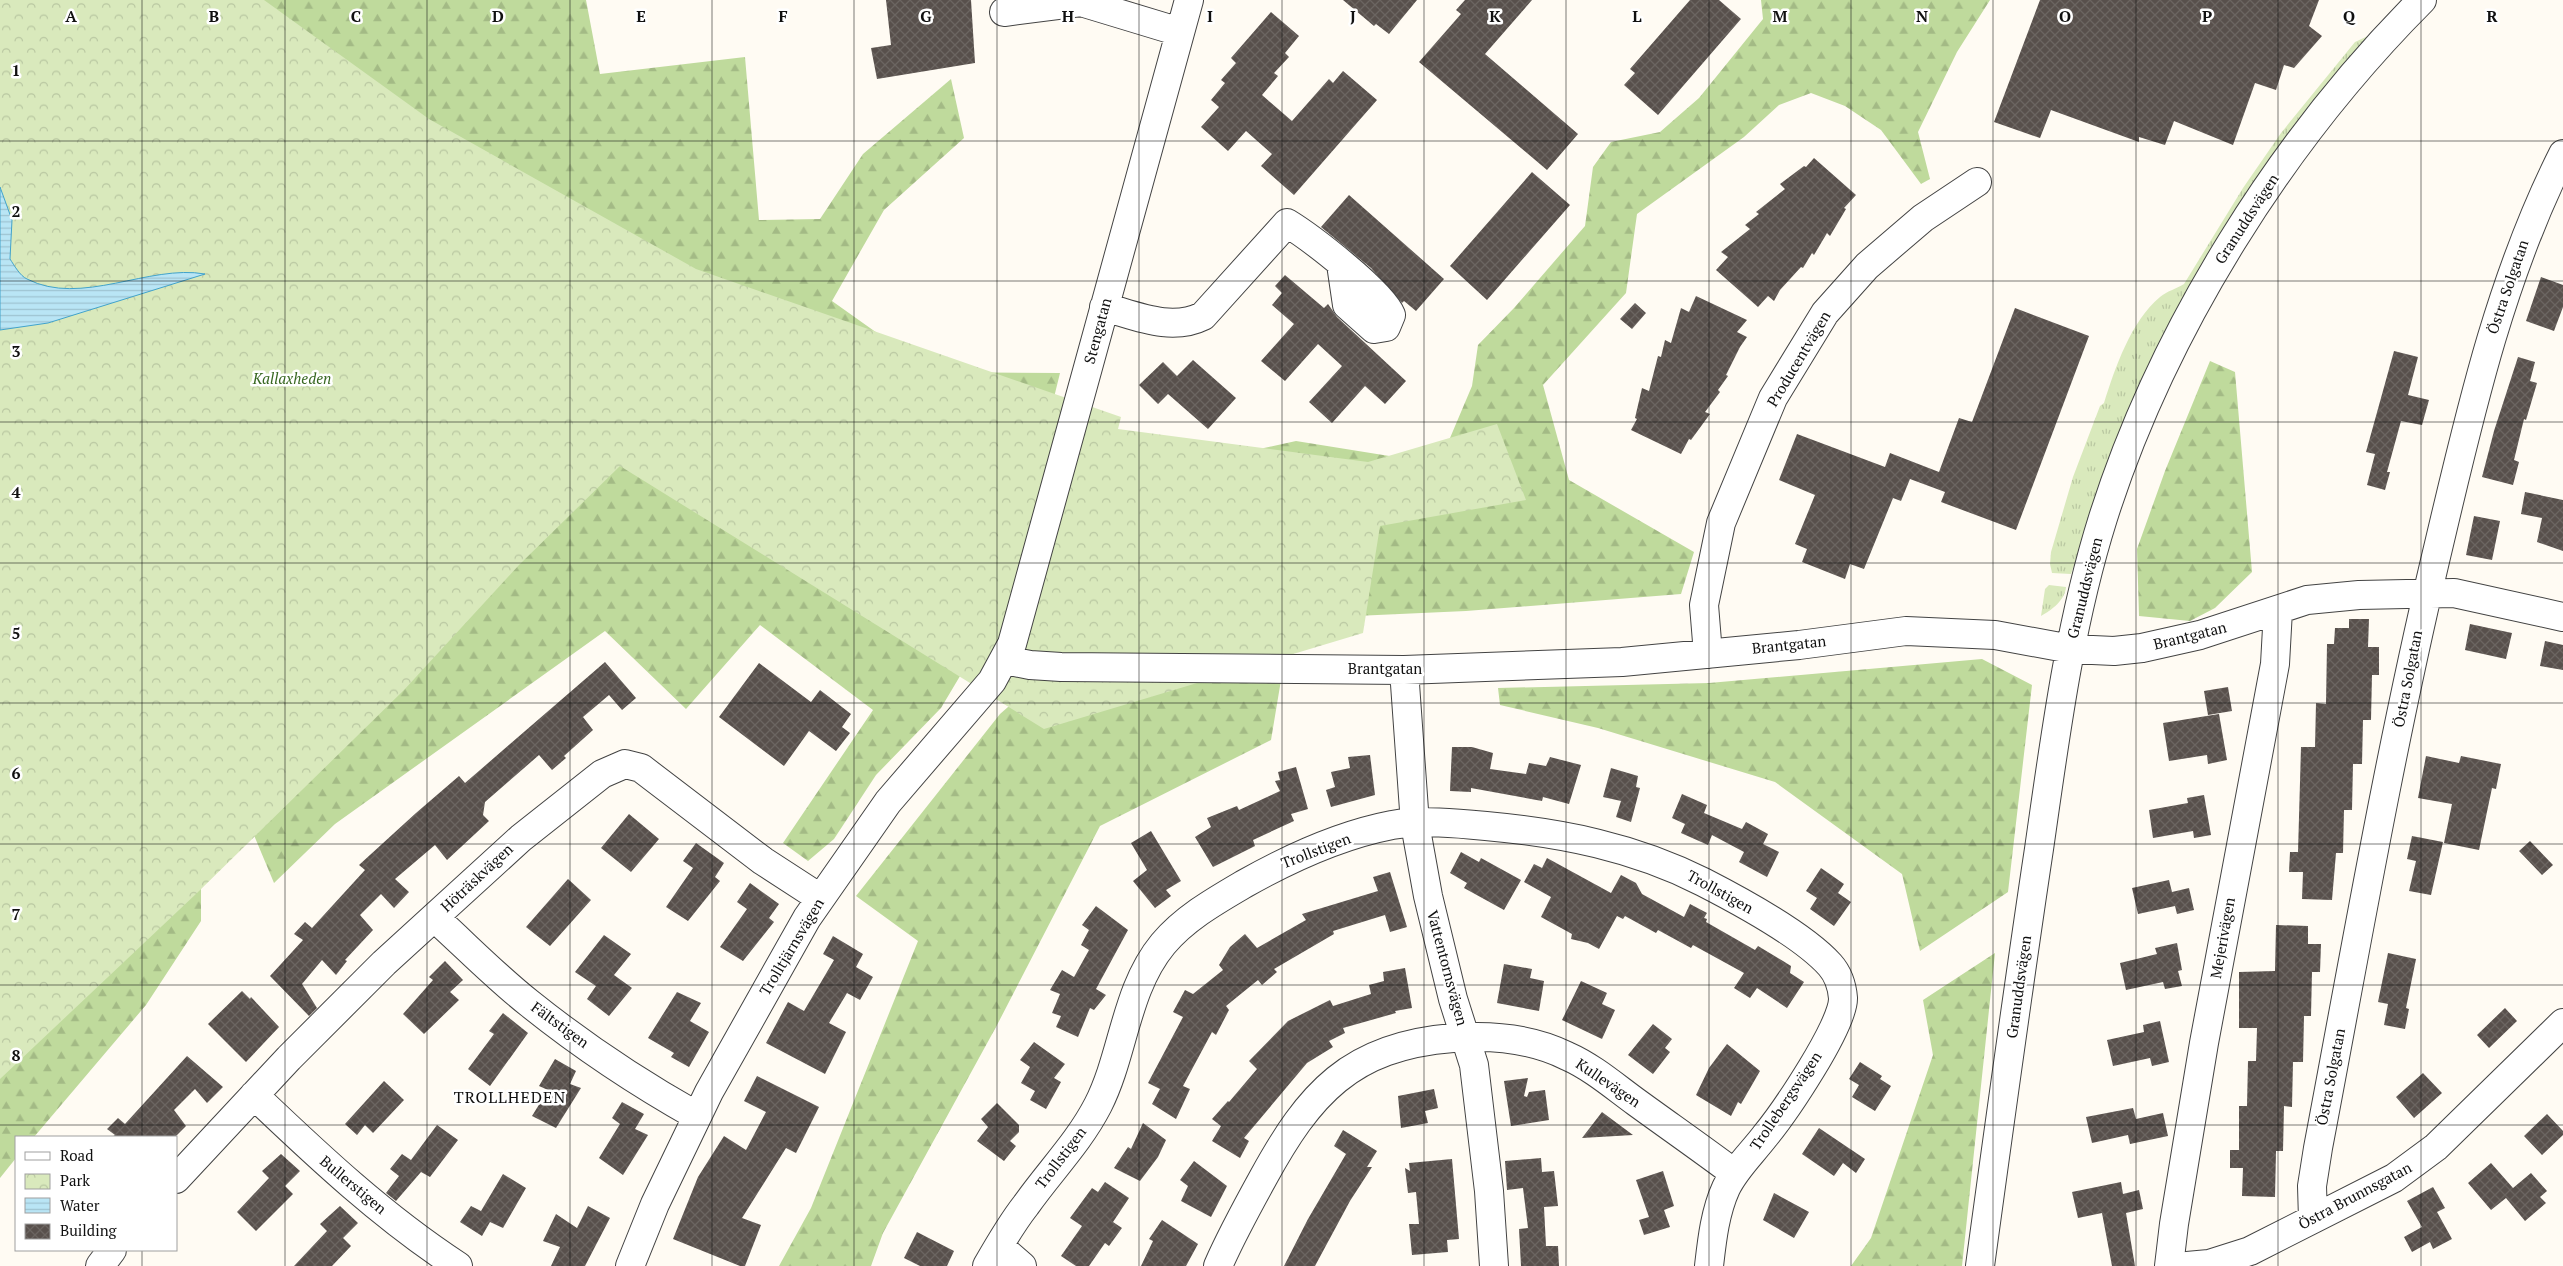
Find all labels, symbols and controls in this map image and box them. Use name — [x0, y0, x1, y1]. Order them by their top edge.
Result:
text: A — [65, 5, 77, 27]
text: B — [209, 5, 219, 27]
text: C — [351, 5, 361, 27]
text: D — [492, 5, 504, 27]
text: E — [636, 5, 646, 27]
text: F — [778, 5, 788, 27]
text: G — [920, 5, 932, 27]
text: H — [1062, 5, 1074, 27]
text: I — [1207, 5, 1213, 27]
text: J — [1350, 5, 1356, 27]
text: K — [1489, 5, 1501, 27]
text: L — [1632, 5, 1642, 27]
text: M — [1773, 5, 1788, 27]
text: N — [1916, 5, 1928, 27]
text: O — [2059, 5, 2071, 27]
text: P — [2202, 5, 2212, 27]
text: Q — [2343, 5, 2356, 27]
text: R — [2486, 5, 2498, 27]
text: 1 — [11, 59, 21, 81]
street label: Granuddsvägen — [2209, 169, 2283, 267]
text: 2 — [11, 200, 21, 222]
street label: Östra Solgatan — [2482, 237, 2533, 337]
street label: Stengatan — [1079, 295, 1115, 366]
street label: Producentvägen — [1762, 307, 1835, 410]
text: 3 — [11, 340, 21, 362]
park label: Kallaxheden — [252, 368, 331, 388]
text: 4 — [11, 481, 21, 503]
street label: Granuddsvägen — [2062, 535, 2106, 641]
street label: Brantgatan — [2151, 616, 2228, 654]
text: 5 — [11, 622, 21, 644]
street label: Östra Solgatan — [2388, 628, 2426, 729]
street label: Brantgatan — [1751, 630, 1827, 658]
street label: Brantgatan — [1348, 658, 1422, 678]
text: 6 — [11, 762, 21, 784]
street label: Trollstigen — [1278, 828, 1353, 872]
street label: Höträskvägen — [436, 839, 517, 916]
street label: Trollstigen — [1684, 865, 1757, 918]
street label: Trolltjärnsvägen — [754, 894, 828, 999]
street label: Mejerivägen — [2205, 896, 2239, 980]
text: 7 — [11, 903, 21, 925]
street label: Vattentornsvägen — [1423, 908, 1473, 1028]
street label: Granuddsvägen — [2001, 934, 2035, 1040]
street label: Fältstigen — [528, 996, 594, 1052]
street label: Östra Solgatan — [2311, 1026, 2349, 1127]
text: 8 — [11, 1044, 21, 1066]
street label: Trollebergsvägen — [1745, 1047, 1826, 1154]
street label: Kullevägen — [1572, 1053, 1645, 1111]
district label: TROLLHEDEN — [454, 1086, 566, 1108]
street label: Trollstigen — [1030, 1122, 1090, 1193]
legend — [15, 1136, 178, 1251]
text: Road — [60, 1145, 93, 1165]
street label: Bullerstigen — [316, 1151, 391, 1218]
street label: Östra Brunnsgatan — [2294, 1157, 2415, 1233]
text: Park — [60, 1170, 90, 1190]
text: Water — [60, 1195, 100, 1215]
text: Building — [60, 1220, 118, 1240]

